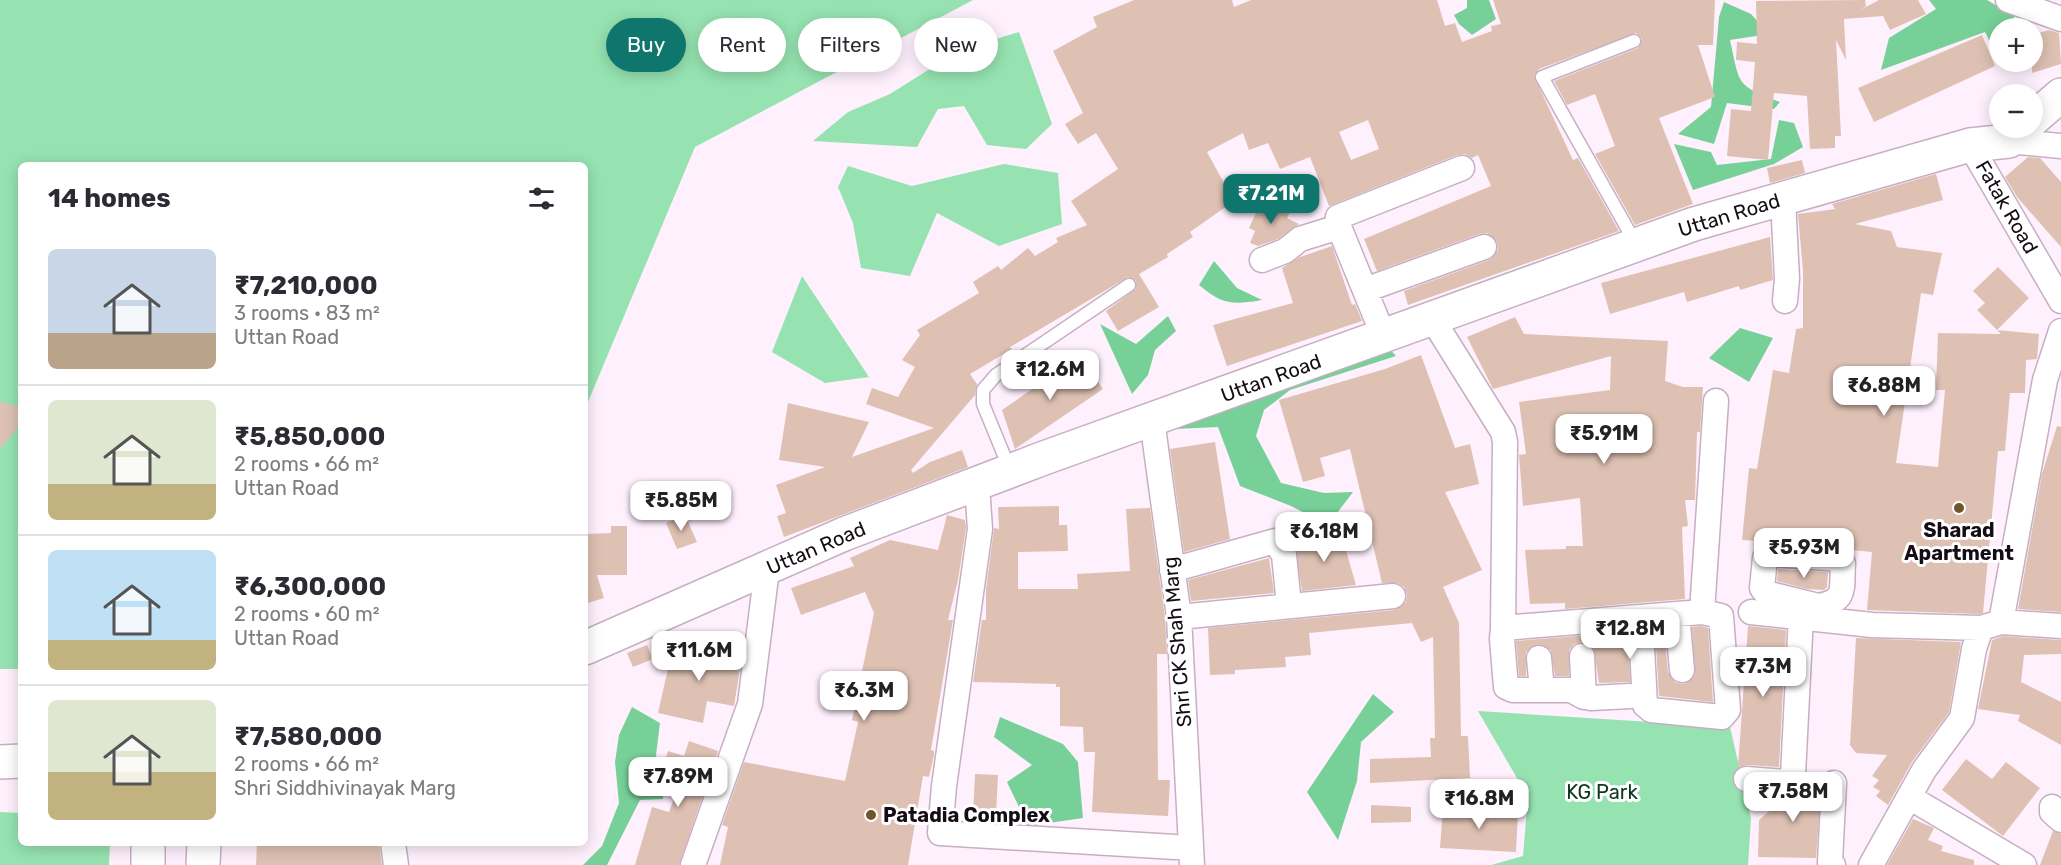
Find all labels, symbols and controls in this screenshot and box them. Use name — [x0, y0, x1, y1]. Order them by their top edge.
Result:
chip: Buy — [606, 18, 686, 72]
chip: Rent — [698, 18, 786, 72]
chip: Filters — [798, 18, 902, 72]
chip: New — [914, 18, 998, 72]
map controls — [1989, 18, 2043, 138]
button: + — [1989, 18, 2043, 72]
button: − — [1989, 84, 2043, 138]
street label: Fatak Road — [1971, 156, 2043, 258]
pin: ₹7.21M — [1222, 174, 1320, 225]
text: ₹7.21M — [1237, 181, 1305, 205]
icon: filters — [525, 182, 558, 215]
text: 14 homes — [48, 183, 171, 214]
street label: Uttan Road — [1675, 188, 1783, 242]
text: ₹7,210,000 — [234, 270, 378, 301]
icon: home — [96, 273, 168, 345]
text: 3 rooms · 83 m² — [234, 301, 380, 325]
text: Uttan Road — [234, 325, 339, 349]
street label: Uttan Road — [1218, 349, 1324, 407]
pin: ₹12.6M — [1001, 350, 1099, 401]
text: ₹12.6M — [1015, 357, 1085, 381]
pin: ₹6.88M — [1835, 366, 1933, 417]
text: ₹6.88M — [1847, 373, 1921, 397]
pin: ₹5.91M — [1555, 414, 1653, 465]
text: ₹5,850,000 — [234, 421, 385, 452]
text: ₹5.91M — [1569, 421, 1639, 445]
icon: home — [96, 424, 168, 496]
text: 2 rooms · 66 m² — [234, 452, 379, 476]
text: Uttan Road — [234, 476, 339, 500]
pin: ₹5.85M — [632, 481, 730, 532]
text: ₹5.85M — [644, 488, 718, 512]
marker: Sharad Apartment — [1952, 501, 1966, 515]
pin: ₹6.18M — [1275, 512, 1373, 563]
street label: Uttan Road — [763, 516, 869, 580]
place label: Sharad Apartment — [1904, 518, 2014, 565]
text: ₹6.18M — [1289, 519, 1359, 543]
pin: ₹5.93M — [1755, 528, 1853, 579]
text: ₹5.93M — [1768, 535, 1840, 559]
street label: Shri CK Shah Marg — [1158, 556, 1196, 728]
text: ₹6,300,000 — [234, 571, 386, 602]
icon: home — [96, 574, 168, 646]
text: 2 rooms · 60 m² — [234, 602, 380, 626]
pin: ₹12.8M — [1581, 609, 1679, 660]
text: ₹12.8M — [1595, 616, 1665, 640]
text: Uttan Road — [234, 626, 339, 650]
pin: ₹11.6M — [650, 631, 748, 682]
text: ₹11.6M — [665, 638, 733, 662]
pin: ₹7.3M — [1721, 647, 1805, 698]
text: ₹7.3M — [1734, 654, 1792, 678]
pin: ₹6.3M — [822, 671, 906, 722]
text: ₹6.3M — [834, 678, 894, 702]
text: ₹7,580,000 — [234, 721, 382, 752]
icon: home — [96, 724, 168, 796]
text: 2 rooms · 66 m² — [234, 752, 379, 776]
pin: ₹7.89M — [629, 757, 727, 808]
text: ₹7.89M — [643, 764, 713, 788]
pin: ₹7.58M — [1744, 772, 1842, 823]
text: Shri Siddhivinayak Marg — [234, 776, 456, 800]
pin: ₹16.8M — [1430, 779, 1528, 830]
text: ₹7.58M — [1757, 779, 1829, 803]
park label: KG Park — [1566, 780, 1638, 804]
text: ₹16.8M — [1444, 786, 1514, 810]
place label: Patadia Complex — [883, 803, 1050, 827]
marker: Patadia Complex — [864, 808, 878, 822]

